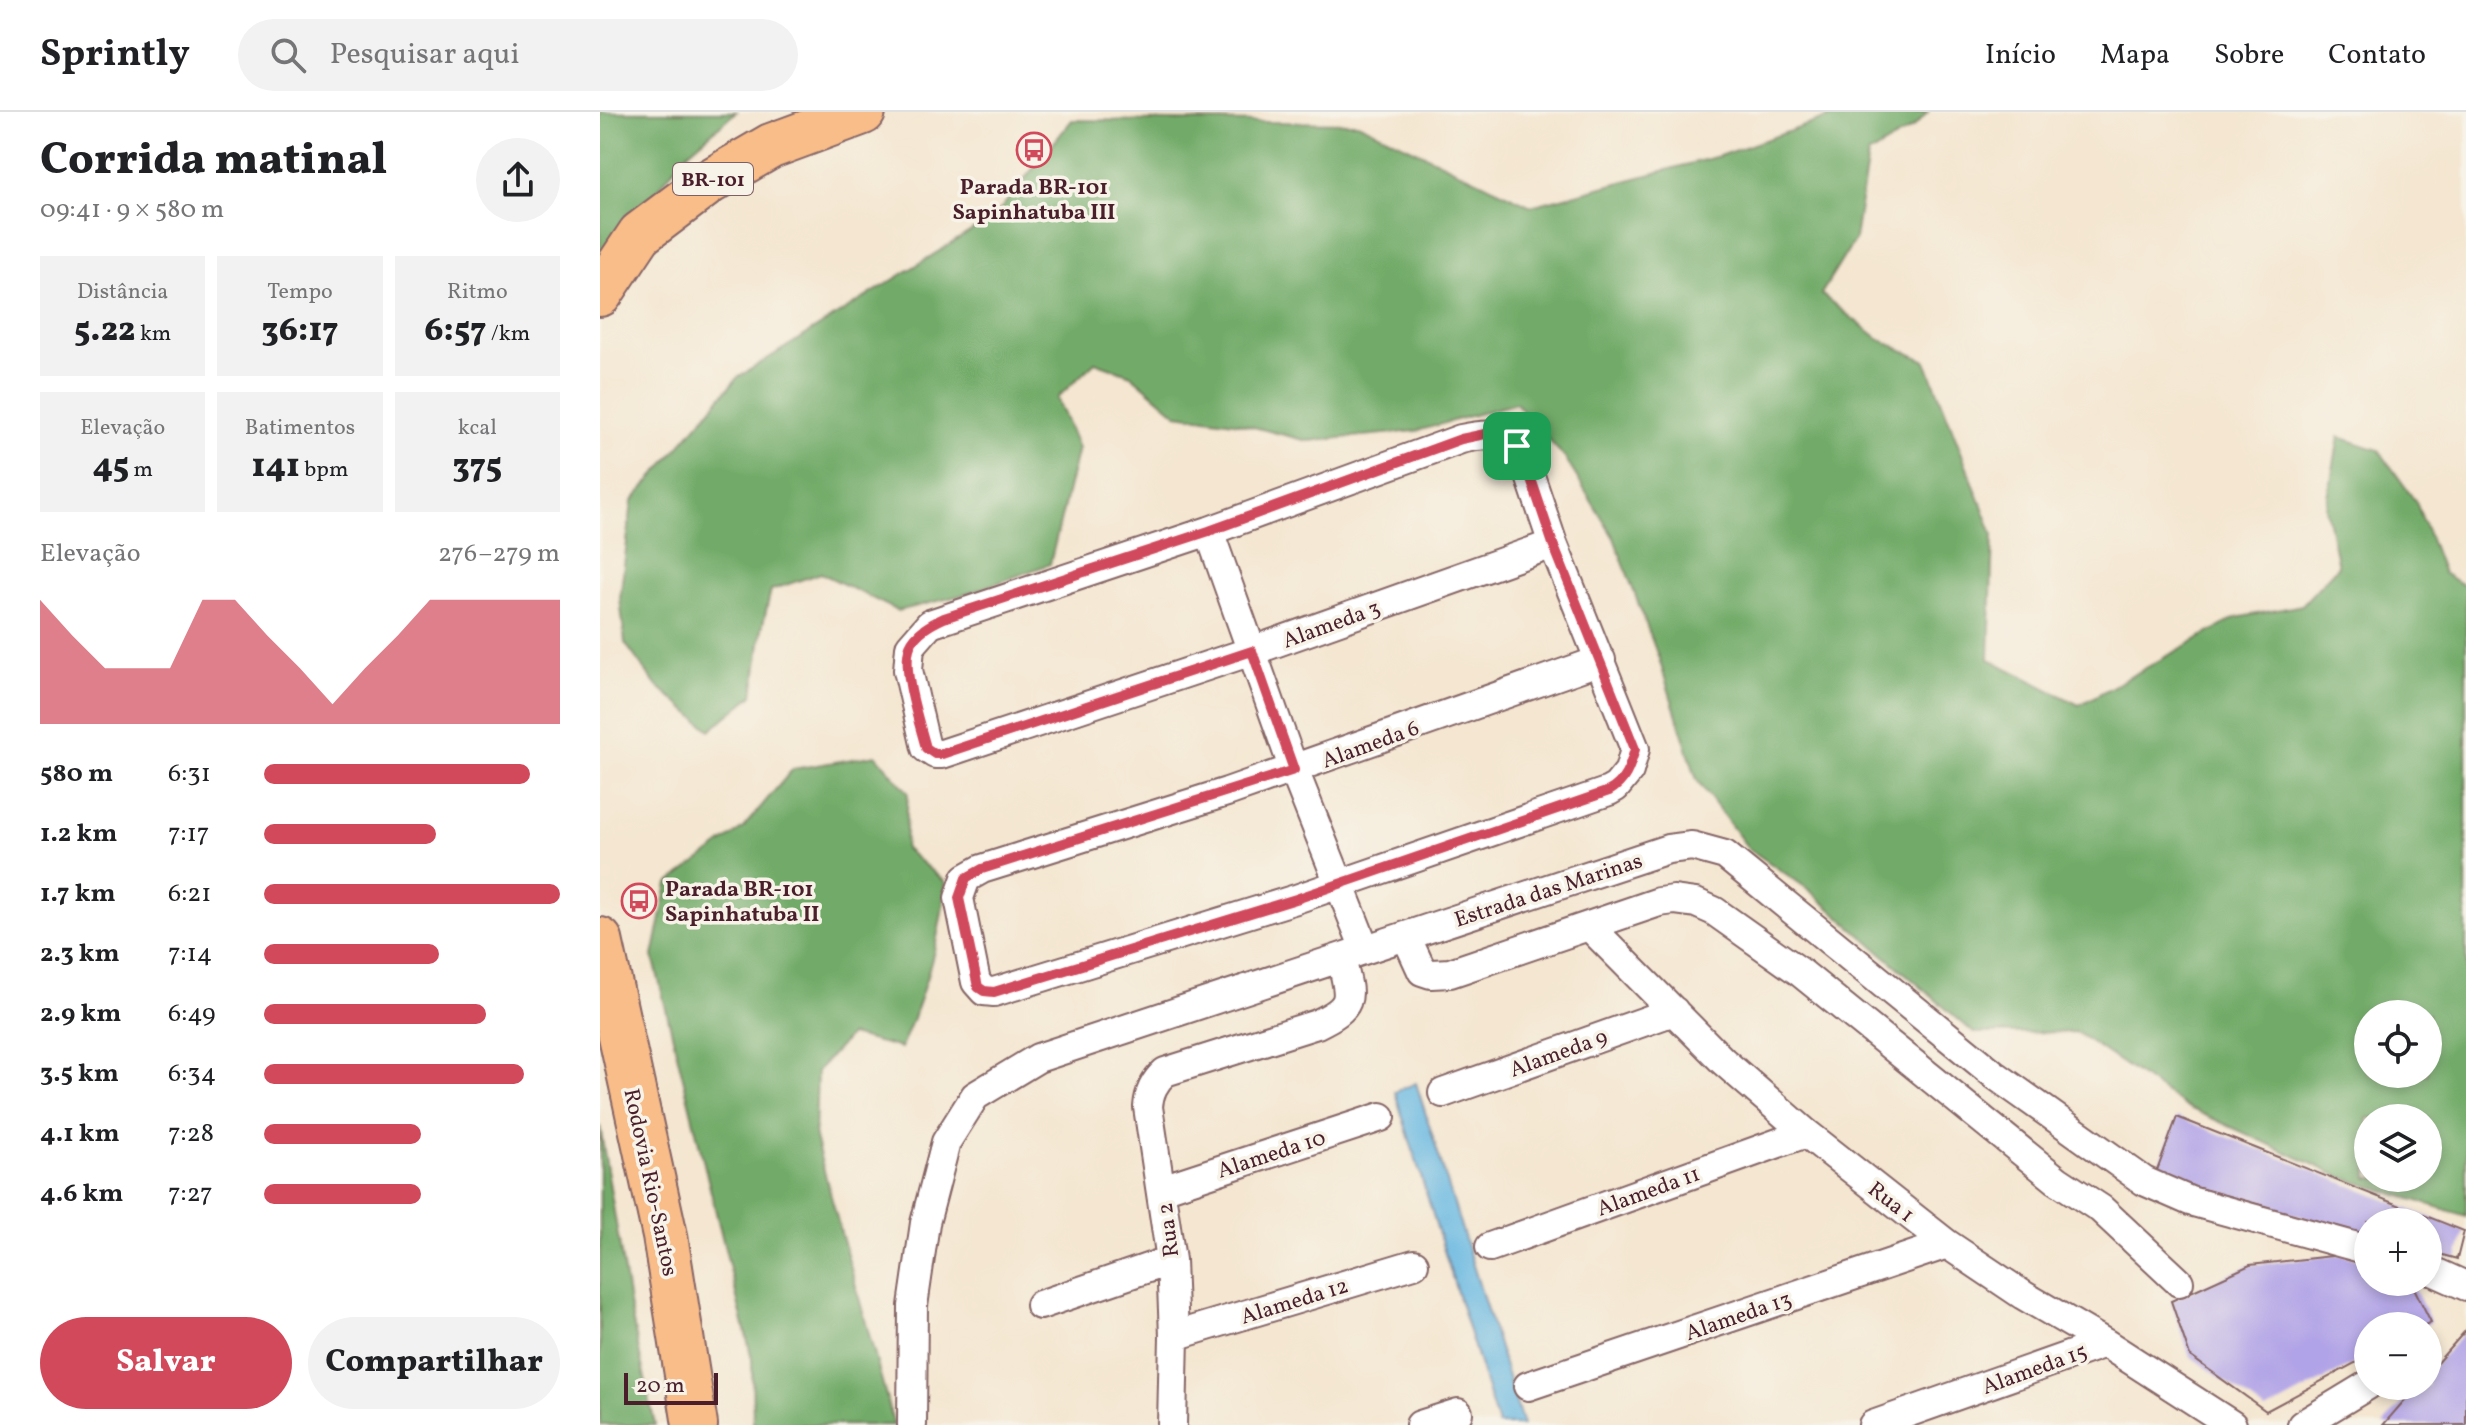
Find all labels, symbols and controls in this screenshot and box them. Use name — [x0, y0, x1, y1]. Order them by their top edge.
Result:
search box — [238, 19, 798, 91]
text: Sprintly — [40, 29, 190, 82]
icon: search — [266, 33, 310, 77]
text: Pesquisar aqui — [330, 34, 520, 76]
text: Início — [1985, 36, 2056, 75]
text: Mapa — [2100, 36, 2170, 75]
text: Sobre — [2214, 36, 2284, 75]
text: Contato — [2328, 36, 2426, 75]
text: Corrida matinal — [40, 131, 387, 192]
bus stop icon: Parada BR-101 Sapinhatuba III — [1015, 131, 1053, 169]
button: share — [476, 138, 560, 222]
road number: BR-101 — [673, 163, 753, 195]
place label: Parada BR-101 Sapinhatuba III — [953, 173, 1115, 229]
text: 09:41 · 9 × 580 m — [40, 192, 224, 228]
text: Distância — [77, 277, 168, 308]
text: Tempo — [267, 277, 333, 308]
text: Ritmo — [447, 277, 508, 308]
text: 5.22 — [74, 308, 135, 355]
text: 36:17 — [262, 308, 338, 355]
text: 6:57 — [424, 308, 486, 355]
text: km — [135, 319, 171, 350]
text: /km — [486, 319, 530, 350]
pin — [1483, 412, 1551, 480]
text: Elevação — [80, 413, 165, 444]
text: Batimentos — [245, 413, 355, 444]
text: kcal — [458, 413, 497, 444]
icon: arrive — [1495, 424, 1539, 468]
text: 45 — [92, 444, 129, 491]
text: 141 — [252, 444, 300, 491]
text: 375 — [452, 444, 502, 491]
text: m — [129, 455, 153, 486]
text: bpm — [300, 455, 348, 486]
text: Elevação — [40, 536, 141, 572]
text: 276–279 m — [438, 536, 560, 572]
street label: Alameda 3 — [1279, 593, 1385, 657]
street label: Alameda 6 — [1318, 713, 1424, 777]
text: 580 m — [40, 756, 113, 792]
text: 6:31 — [168, 756, 211, 792]
text: 1.2 km — [40, 816, 117, 852]
text: 7:17 — [168, 816, 209, 852]
street label: Estrada das Marinas — [1451, 846, 1647, 936]
place label: Parada BR-101 Sapinhatuba II — [665, 875, 820, 931]
text: 1.7 km — [40, 876, 116, 912]
text: 6:21 — [168, 876, 211, 912]
bus stop icon: Parada BR-101 Sapinhatuba II — [620, 882, 658, 920]
text: 2.3 km — [40, 936, 120, 972]
text: 7:14 — [168, 936, 212, 972]
text: 2.9 km — [40, 996, 121, 1032]
text: 6:49 — [168, 996, 216, 1032]
map controls — [2354, 1000, 2442, 1400]
button: locate — [2354, 1000, 2442, 1088]
street label: Alameda 9 — [1506, 1022, 1612, 1086]
text: 3.5 km — [40, 1056, 119, 1092]
text: 6:34 — [168, 1056, 216, 1092]
street label: Rodovia Rio-Santos — [615, 1086, 685, 1279]
button: layers — [2354, 1104, 2442, 1192]
text: 4.1 km — [40, 1116, 120, 1152]
text: 7:28 — [168, 1116, 214, 1152]
street label: Alameda 10 — [1214, 1123, 1330, 1187]
street label: Alameda 11 — [1593, 1159, 1705, 1225]
street label: Rua 1 — [1861, 1175, 1920, 1231]
text: 4.6 km — [40, 1176, 124, 1212]
text: 7:27 — [168, 1176, 213, 1212]
street label: Rua 2 — [1151, 1201, 1188, 1259]
button: + — [2354, 1208, 2442, 1296]
street label: Alameda 12 — [1237, 1271, 1352, 1333]
street label: Alameda 13 — [1682, 1285, 1796, 1350]
button: − — [2354, 1312, 2442, 1400]
button: Salvar — [40, 1317, 292, 1409]
button: Compartilhar — [308, 1317, 560, 1409]
street label: Alameda 15 — [1978, 1337, 2092, 1404]
scale bar — [624, 1369, 718, 1405]
text: 20 m — [636, 1371, 685, 1402]

